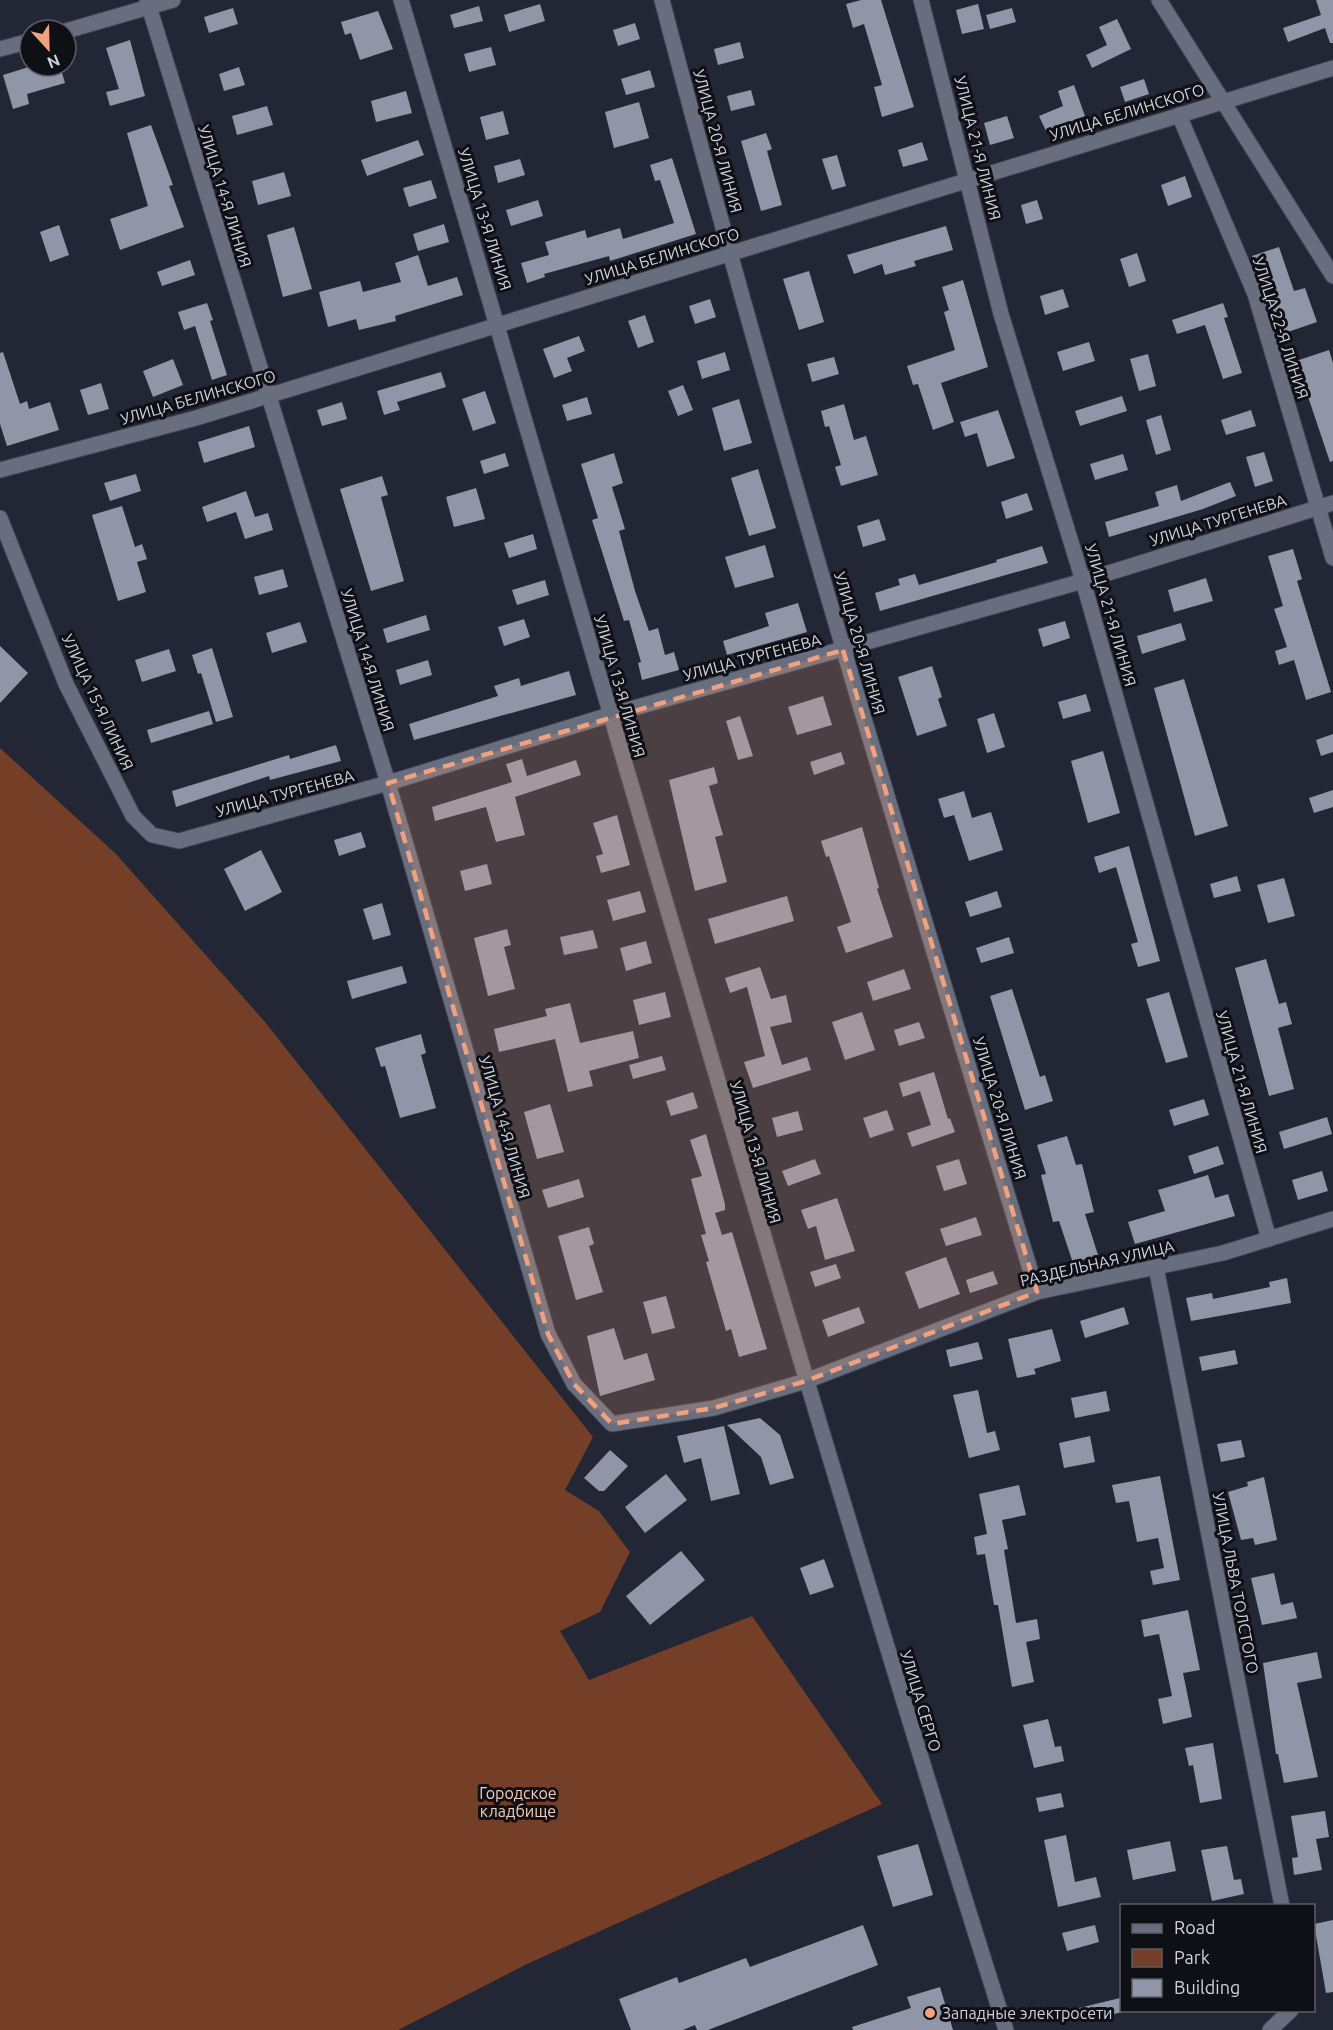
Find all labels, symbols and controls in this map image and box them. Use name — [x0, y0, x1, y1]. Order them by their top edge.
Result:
north arrow — [18, 18, 78, 78]
text: N — [45, 51, 63, 72]
street label: УЛИЦА 20-Я ЛИНИЯ — [690, 67, 746, 215]
street label: УЛИЦА 21-Я ЛИНИЯ — [951, 74, 1005, 222]
street label: УЛИЦА БЕЛИНСКОГО — [1048, 80, 1206, 144]
street label: УЛИЦА 14-Я ЛИНИЯ — [195, 123, 255, 269]
street label: УЛИЦА 13-Я ЛИНИЯ — [455, 146, 515, 292]
street label: УЛИЦА БЕЛИНСКОГО — [583, 224, 741, 288]
street label: УЛИЦА 22-Я ЛИНИЯ — [1250, 255, 1312, 401]
street label: УЛИЦА БЕЛИНСКОГО — [118, 366, 278, 428]
street label: УЛИЦА ТУРГЕНЕВА — [1148, 490, 1289, 549]
street label: УЛИЦА 21-Я ЛИНИЯ — [1082, 541, 1140, 689]
street label: УЛИЦА 20-Я ЛИНИЯ — [831, 569, 889, 717]
street label: УЛИЦА 14-Я ЛИНИЯ — [338, 587, 398, 733]
street label: УЛИЦА 13-Я ЛИНИЯ — [591, 612, 649, 760]
street label: УЛИЦА ТУРГЕНЕВА — [681, 630, 823, 684]
street label: УЛИЦА 15-Я ЛИНИЯ — [59, 631, 137, 773]
street label: УЛИЦА ТУРГЕНЕВА — [214, 766, 356, 820]
street label: УЛИЦА 21-Я ЛИНИЯ — [1213, 1008, 1271, 1156]
street label: УЛИЦА 20-Я ЛИНИЯ — [970, 1035, 1030, 1181]
street label: УЛИЦА 14-Я ЛИНИЯ — [476, 1053, 534, 1201]
street label: УЛИЦА 13-Я ЛИНИЯ — [727, 1078, 785, 1226]
street label: РАЗДЕЛЬНАЯ УЛИЦА — [1018, 1236, 1176, 1289]
street label: УЛИЦА ЛЬВА ТОЛСТОГО — [1210, 1491, 1262, 1675]
street label: УЛИЦА СЕРГО — [897, 1648, 945, 1754]
park label: Городское кладбище — [479, 1784, 557, 1820]
legend — [1120, 1904, 1315, 2012]
text: Road — [1174, 1917, 1216, 1937]
text: Park — [1174, 1947, 1210, 1967]
text: Building — [1174, 1977, 1240, 1997]
place label: Западные электросети — [942, 2004, 1113, 2022]
marker: Западные электросети — [923, 2006, 937, 2020]

